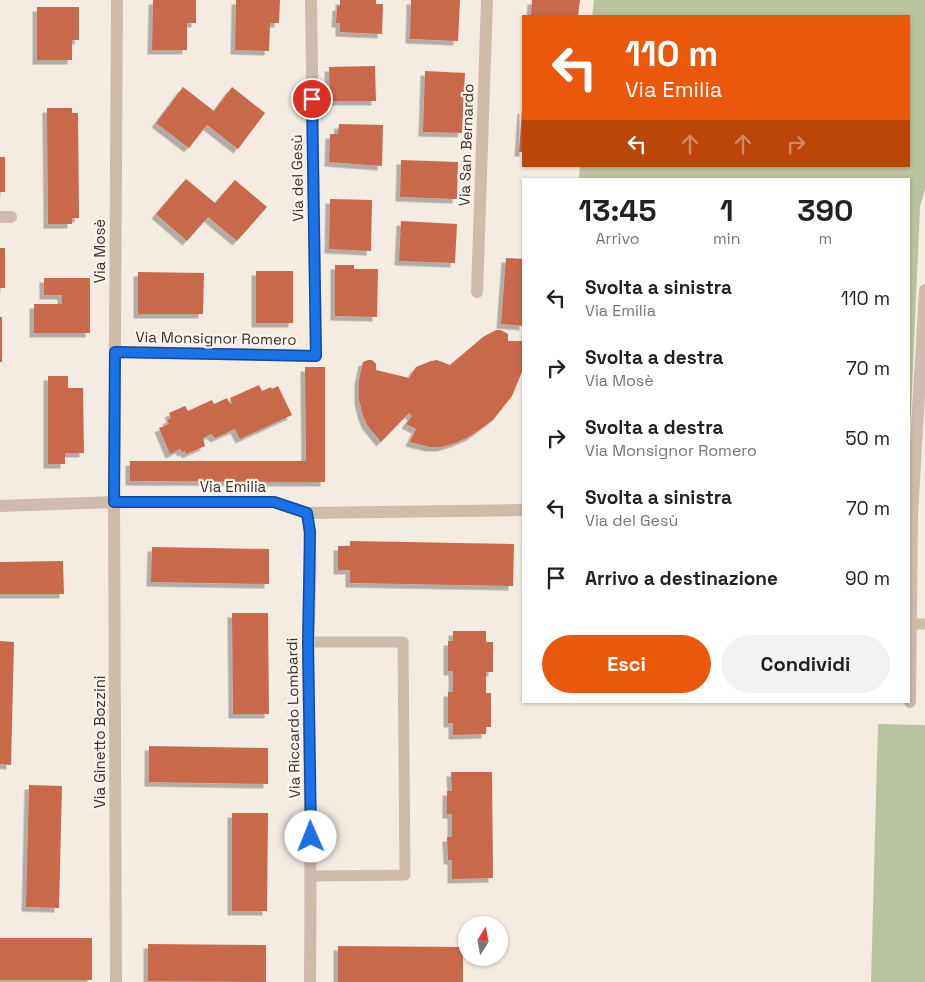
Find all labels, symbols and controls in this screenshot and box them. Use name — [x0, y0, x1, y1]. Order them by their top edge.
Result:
text: 110 m — [625, 32, 718, 76]
icon: left — [542, 35, 607, 100]
text: Via Emilia — [625, 75, 722, 103]
pin — [291, 78, 333, 120]
street label: Via San Bernardo — [454, 83, 478, 207]
icon: arrive — [298, 85, 326, 113]
icon: left — [623, 130, 651, 158]
icon: ahead — [676, 130, 704, 158]
icon: ahead — [729, 130, 757, 158]
icon: right — [782, 130, 810, 158]
street label: Via del Gesù — [287, 134, 307, 222]
text: 13:45 — [579, 191, 656, 230]
text: 1 — [720, 191, 734, 230]
text: 390 — [797, 191, 853, 230]
street label: Via Mosè — [90, 219, 109, 283]
text: Arrivo — [595, 228, 640, 249]
text: min — [713, 228, 741, 249]
text: m — [818, 228, 832, 249]
text: Svolta a sinistra — [585, 275, 732, 300]
icon: left — [542, 284, 570, 312]
text: 110 m — [841, 286, 890, 311]
text: Via Emilia — [585, 300, 656, 321]
street label: Via Monsignor Romero — [135, 327, 297, 349]
text: Svolta a destra — [585, 345, 723, 370]
icon: right — [542, 354, 570, 382]
text: 70 m — [846, 356, 890, 381]
text: Via Mosè — [585, 370, 654, 391]
text: Svolta a destra — [585, 415, 723, 440]
icon: right — [542, 424, 570, 452]
text: 50 m — [845, 426, 890, 451]
text: Via Monsignor Romero — [585, 440, 757, 461]
street label: Via Emilia — [200, 477, 267, 496]
text: Svolta a sinistra — [585, 485, 732, 510]
icon: left — [542, 494, 570, 522]
text: 70 m — [846, 496, 890, 521]
text: Via del Gesù — [585, 510, 678, 531]
icon: arrive — [542, 564, 570, 592]
text: Arrivo a destinazione — [585, 566, 778, 591]
text: 90 m — [845, 566, 890, 591]
button: Esci — [542, 635, 711, 693]
button: Condividi — [721, 635, 890, 693]
street label: Via Riccardo Lombardi — [282, 638, 304, 798]
street label: Via Ginetto Bozzini — [90, 675, 109, 809]
position arrow — [284, 810, 336, 862]
north arrow — [458, 916, 508, 966]
map controls — [458, 916, 508, 966]

